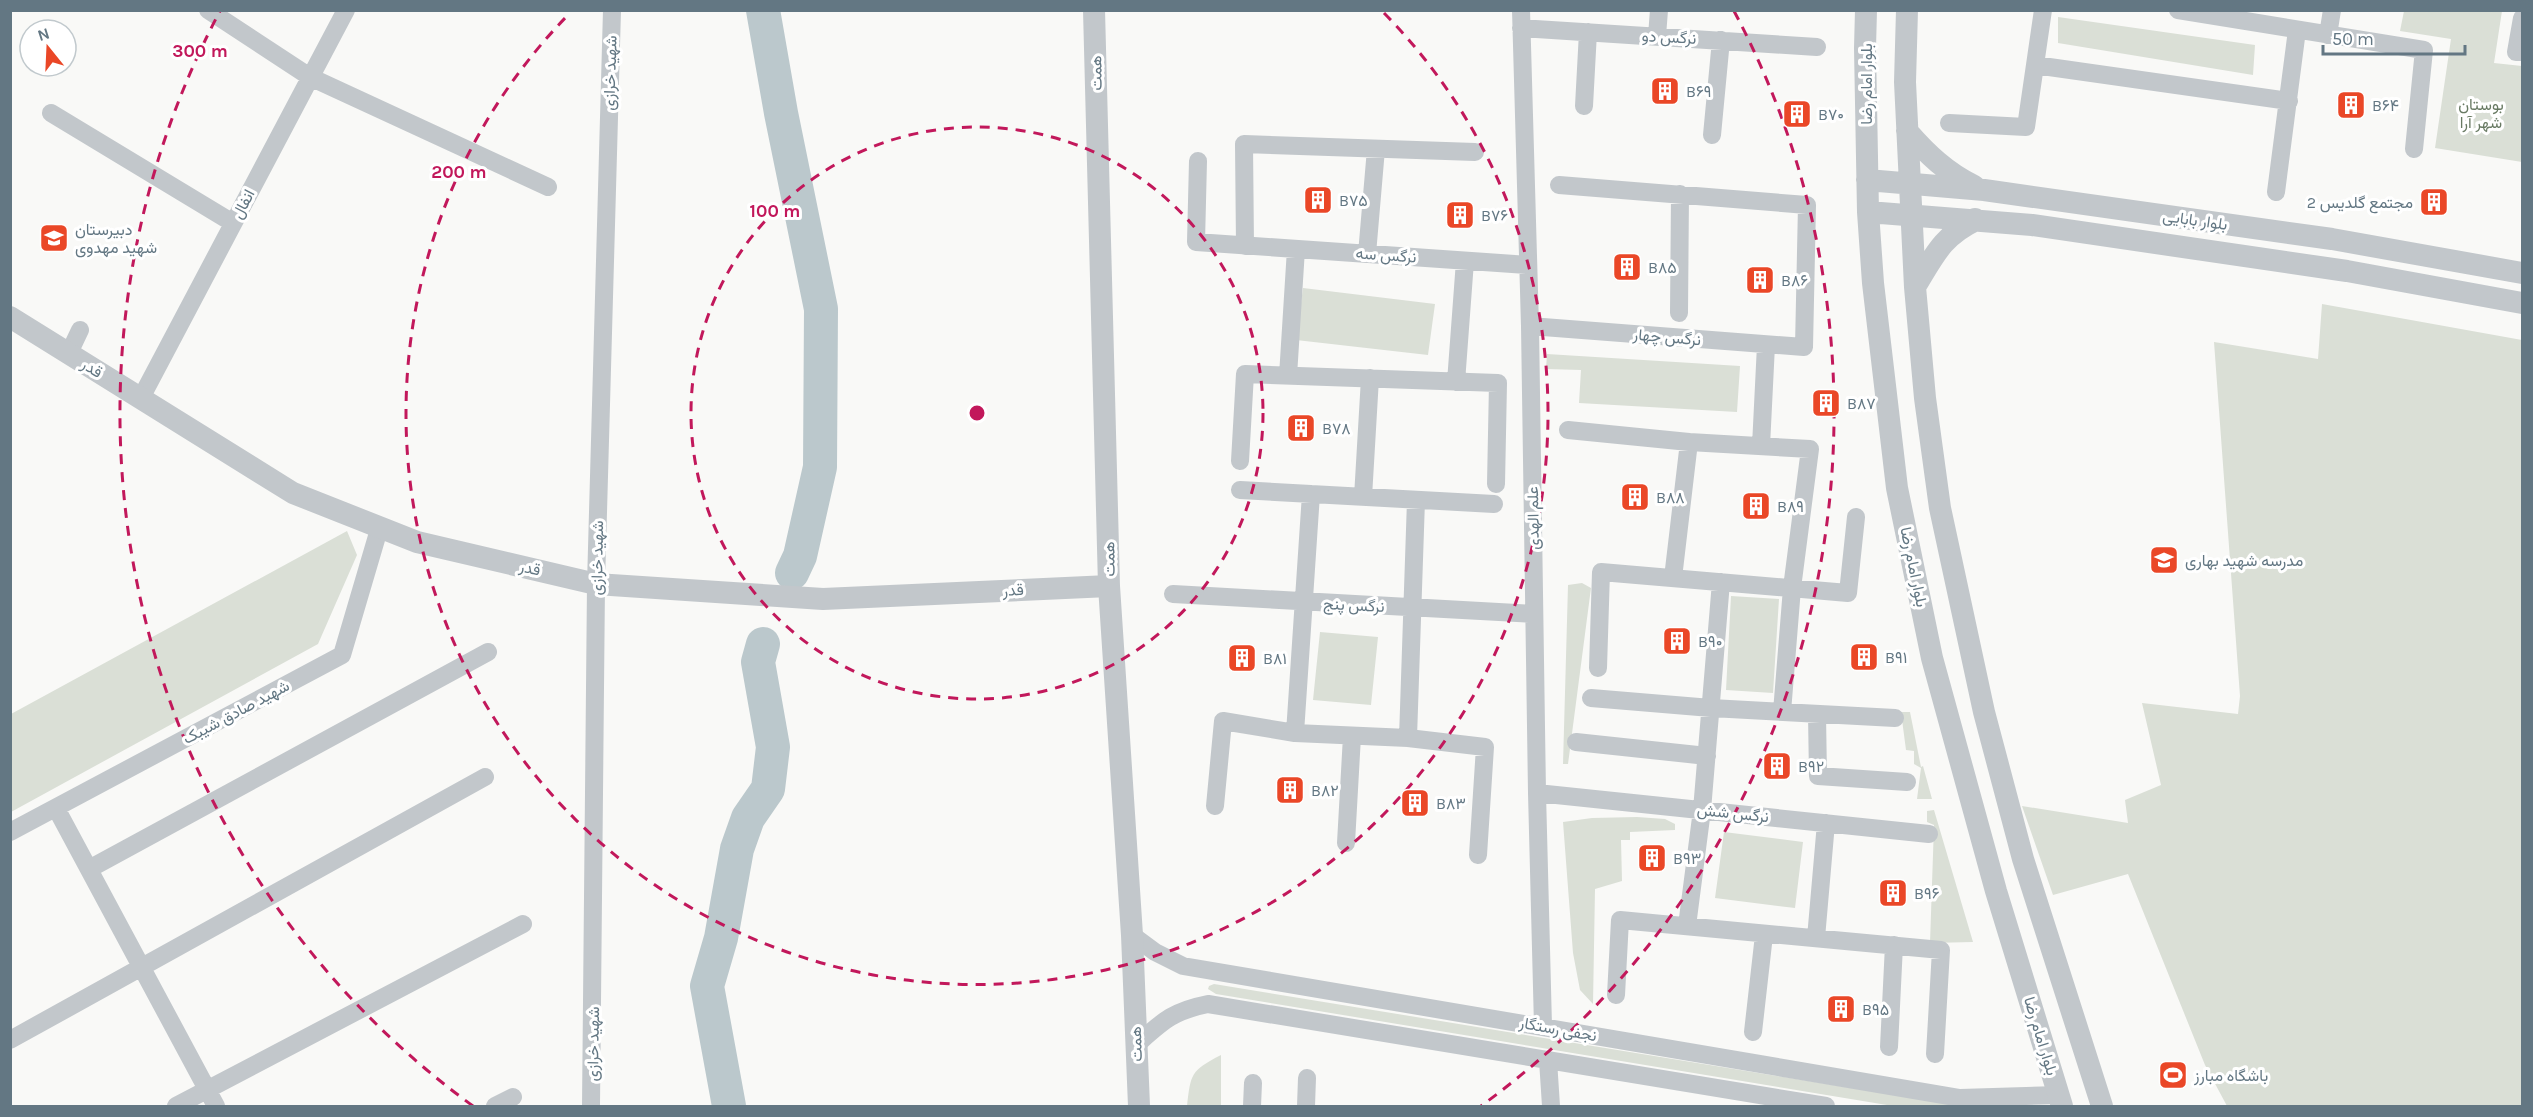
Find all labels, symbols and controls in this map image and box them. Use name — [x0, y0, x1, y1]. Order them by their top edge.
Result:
north arrow — [18, 18, 78, 78]
scale bar — [2323, 18, 2466, 56]
text: N — [35, 23, 52, 45]
street label: نرگس دو — [1641, 26, 1697, 49]
text: 50 m — [2332, 28, 2374, 50]
street label: شهید خرازی — [599, 35, 622, 111]
text: 300 m — [172, 40, 228, 62]
street label: بلوار امام رضا — [1857, 43, 1877, 125]
street label: همت — [1086, 55, 1106, 91]
building icon: B۶۹ — [1649, 75, 1681, 107]
place label: B۶۹ — [1686, 82, 1711, 101]
building icon: B۶۴ — [2335, 89, 2367, 121]
park label: بوستان شهر آرا — [2458, 95, 2504, 133]
place label: B۶۴ — [2372, 96, 2399, 115]
building icon: B۷۰ — [1781, 98, 1813, 130]
place label: B۷۰ — [1818, 105, 1844, 124]
text: 200 m — [431, 161, 487, 183]
building icon: B۷۵ — [1302, 184, 1334, 216]
street label: انفال — [227, 186, 259, 222]
building icon: مجتمع گلدیس 2 — [2418, 186, 2450, 218]
place label: B۷۵ — [1339, 191, 1368, 210]
place label: مجتمع گلدیس 2 — [2307, 193, 2413, 214]
building icon: B۷۶ — [1444, 199, 1476, 231]
text: 100 m — [750, 200, 800, 222]
place label: B۷۶ — [1481, 206, 1508, 225]
street label: بلوار بابایی — [2161, 206, 2229, 235]
place label: دبیرستان شهید مهدوی — [75, 220, 157, 258]
school or university icon: دبیرستان شهید مهدوی — [38, 222, 70, 254]
street label: نرگس سه — [1355, 243, 1417, 268]
building icon: B۸۵ — [1611, 251, 1643, 283]
place label: B۸۵ — [1648, 258, 1677, 277]
building icon: B۸۶ — [1744, 264, 1776, 296]
place label: B۸۶ — [1781, 271, 1808, 290]
street label: نرگس چهار — [1631, 324, 1702, 351]
street label: قدر — [77, 354, 106, 383]
building icon: B۸۷ — [1810, 387, 1842, 419]
place label: B۸۷ — [1847, 394, 1876, 413]
centre of rings — [967, 403, 987, 423]
building icon: B۷۸ — [1285, 412, 1317, 444]
place label: B۷۸ — [1322, 419, 1351, 438]
building icon: B۸۸ — [1619, 481, 1651, 513]
street label: علم الهدی — [1523, 486, 1544, 550]
place label: B۸۸ — [1656, 488, 1685, 507]
building icon: B۸۹ — [1740, 490, 1772, 522]
place label: B۸۹ — [1777, 497, 1804, 516]
street label: شهید خرازی — [587, 520, 608, 596]
street label: بلوار امام رضا — [1895, 525, 1932, 609]
street label: همت — [1099, 541, 1119, 577]
school or university icon: مدرسه شهید بهاری — [2148, 544, 2180, 576]
place label: مدرسه شهید بهاری — [2185, 551, 2303, 571]
street label: قدر — [516, 556, 543, 581]
street label: قدر — [1001, 580, 1024, 601]
street label: نرگس پنج — [1323, 594, 1385, 618]
building icon: B۹۰ — [1661, 625, 1693, 657]
place label: B۹۰ — [1698, 632, 1722, 651]
building icon: B۹۱ — [1848, 641, 1880, 673]
building icon: B۸۱ — [1226, 642, 1258, 674]
place label: B۹۱ — [1885, 648, 1907, 667]
place label: B۸۱ — [1263, 649, 1287, 668]
street label: شهید صادق شیبک — [180, 676, 293, 749]
building icon: B۹۲ — [1761, 750, 1793, 782]
place label: B۹۲ — [1798, 757, 1824, 776]
building icon: B۸۲ — [1274, 774, 1306, 806]
place label: B۸۲ — [1311, 781, 1339, 800]
building icon: B۸۳ — [1399, 787, 1431, 819]
place label: B۸۳ — [1436, 794, 1466, 813]
street label: نرگس شش — [1696, 800, 1770, 827]
building icon: B۹۳ — [1636, 842, 1668, 874]
place label: B۹۳ — [1673, 849, 1701, 868]
building icon: B۹۶ — [1877, 877, 1909, 909]
place label: B۹۶ — [1914, 884, 1940, 903]
building icon: B۹۵ — [1825, 993, 1857, 1025]
street label: بلوار امام رضا — [2019, 994, 2062, 1078]
place label: B۹۵ — [1862, 1000, 1889, 1019]
street label: شهید خرازی — [583, 1006, 604, 1082]
street label: نجفی رستگار — [1517, 1013, 1598, 1046]
street label: همت — [1126, 1026, 1146, 1062]
sports icon: باشگاه مبارز — [2157, 1059, 2189, 1091]
place label: باشگاه مبارز — [2193, 1066, 2268, 1086]

